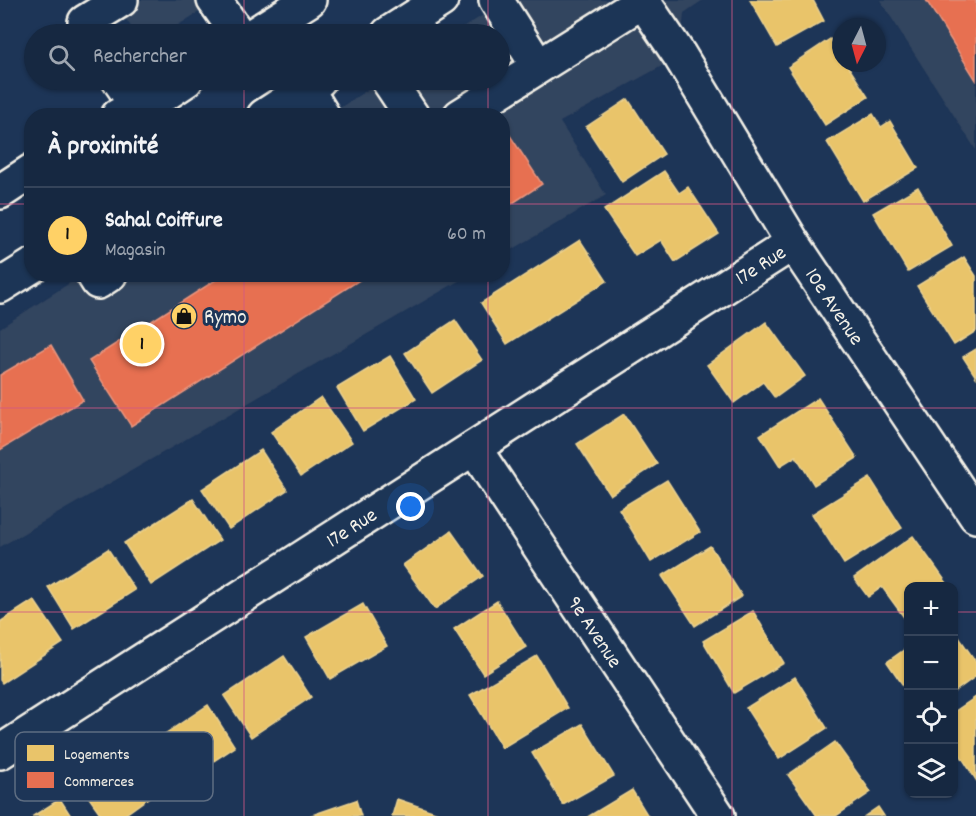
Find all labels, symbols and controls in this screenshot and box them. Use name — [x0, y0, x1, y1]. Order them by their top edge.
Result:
north arrow — [832, 18, 886, 72]
search box — [24, 24, 510, 90]
icon: search — [45, 41, 78, 74]
text: Rechercher — [93, 42, 187, 73]
text: À proximité — [48, 129, 158, 166]
text: Sahal Coiffure — [105, 206, 223, 237]
text: 1 — [65, 221, 70, 249]
text: 60 m — [447, 221, 486, 249]
text: Magasin — [105, 237, 166, 265]
street label: 17e Rue — [730, 239, 793, 294]
street label: 10e Avenue — [796, 263, 870, 352]
shop icon: Rymo — [169, 301, 199, 331]
place label: Rymo — [204, 304, 247, 334]
pin: 1 — [122, 322, 162, 366]
your location — [396, 492, 425, 521]
street label: 17e Rue — [321, 502, 384, 557]
map controls — [904, 582, 958, 798]
button: + — [904, 582, 958, 636]
street label: 9e Avenue — [558, 591, 628, 675]
button: − — [904, 636, 958, 690]
button: locate — [904, 690, 958, 744]
legend — [15, 732, 213, 801]
text: Logements — [64, 744, 130, 767]
button: layers — [904, 744, 958, 798]
text: Commerces — [64, 771, 134, 794]

